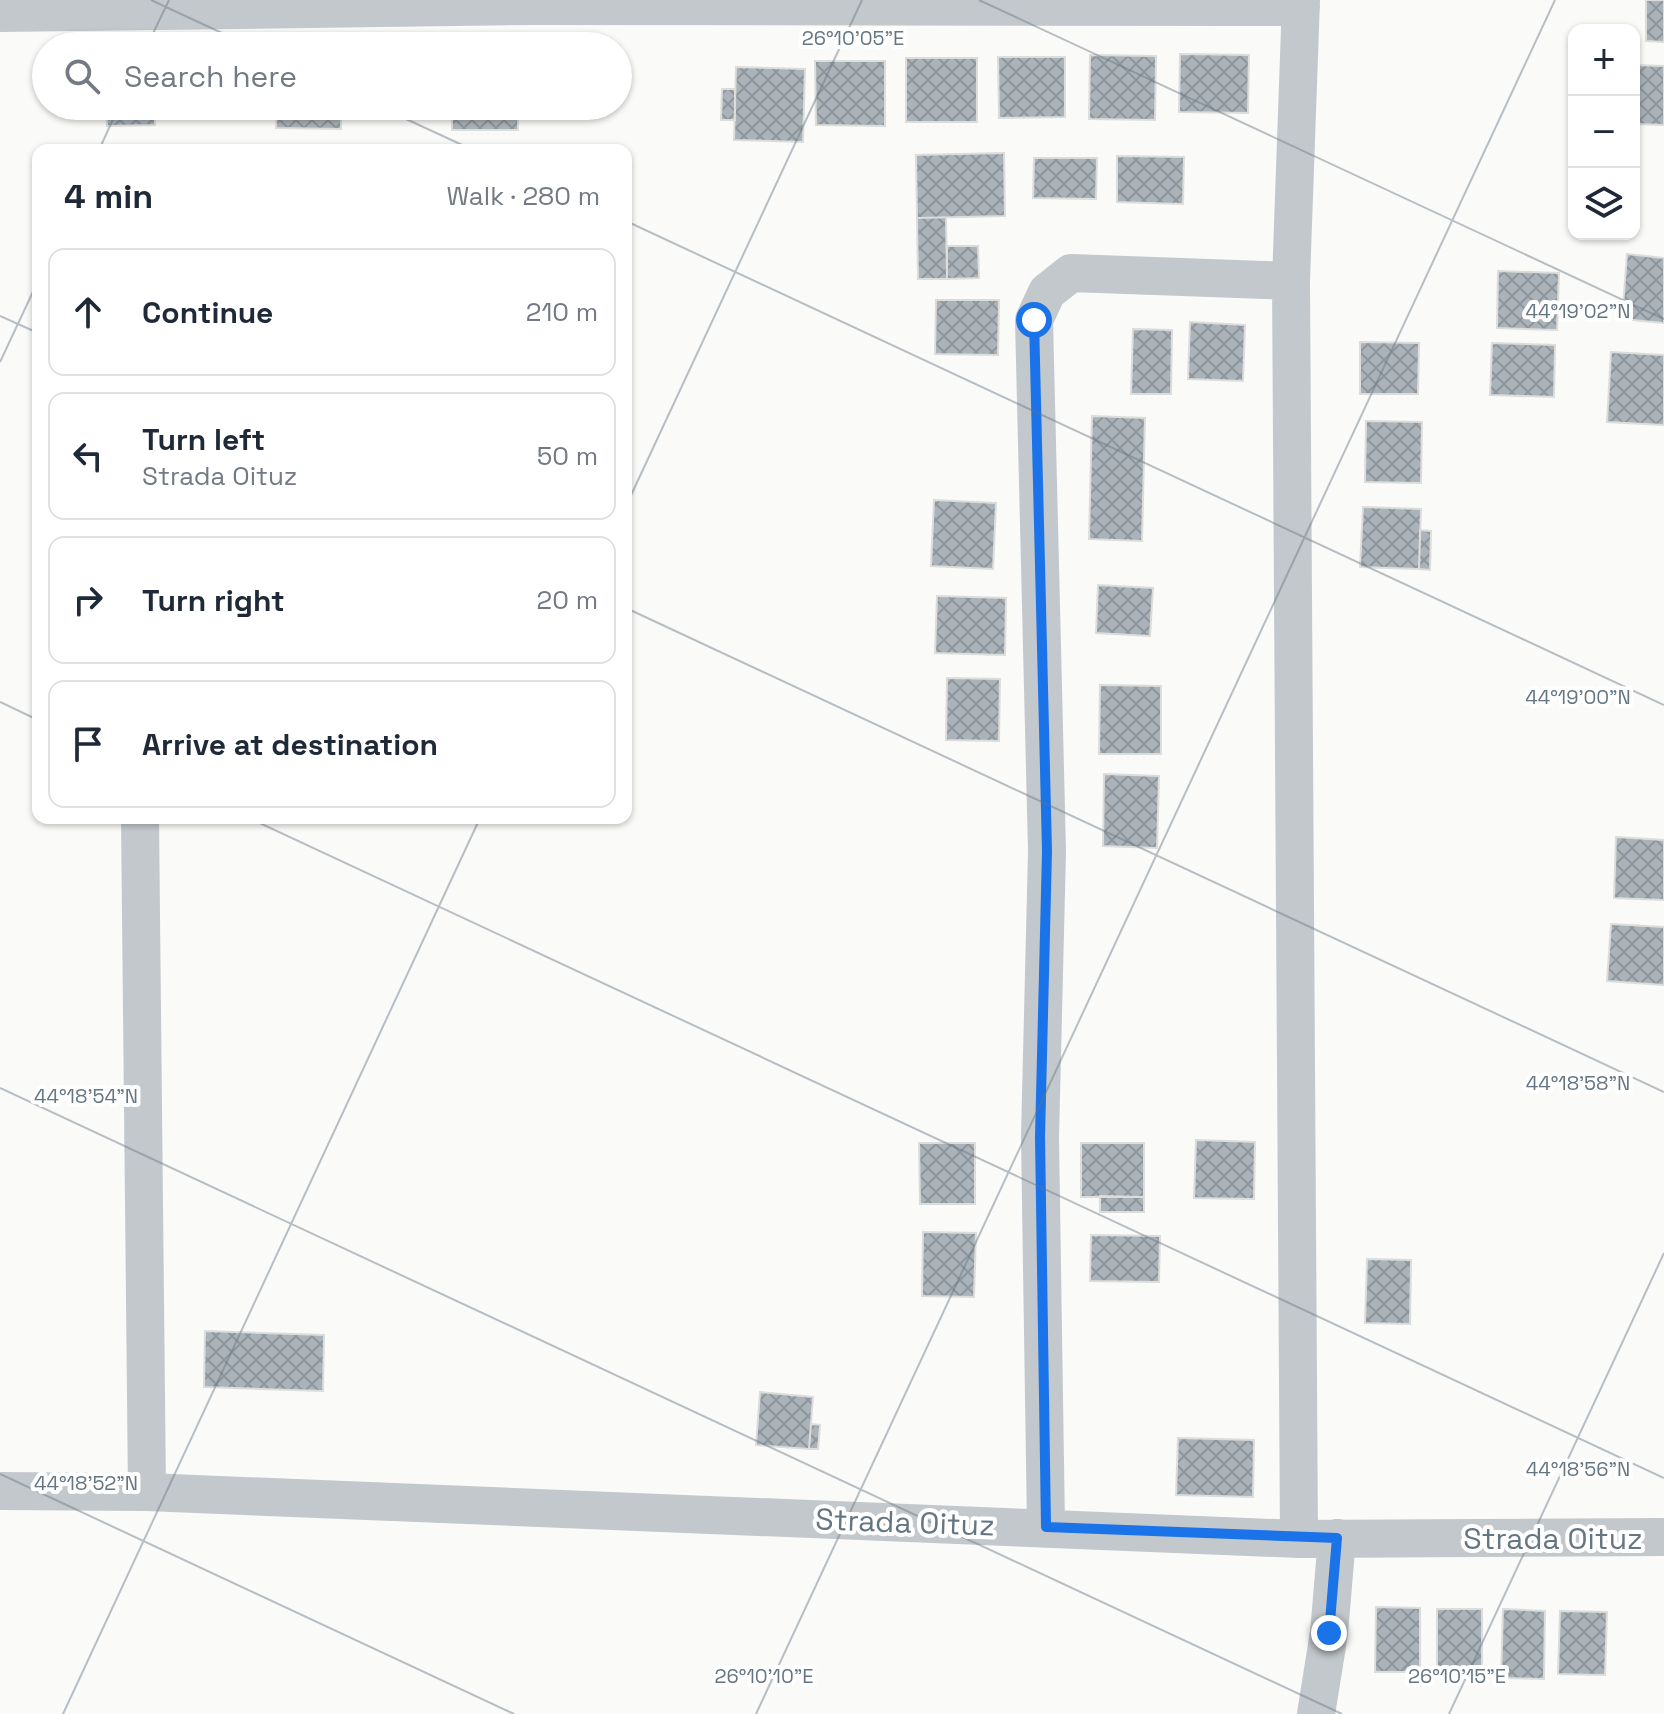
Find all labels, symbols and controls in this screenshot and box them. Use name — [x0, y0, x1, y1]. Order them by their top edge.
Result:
map controls — [1568, 24, 1640, 240]
button: + — [1568, 24, 1640, 96]
text: 26°10'05"E — [802, 25, 904, 51]
search box — [32, 32, 632, 120]
icon: search — [60, 54, 104, 98]
text: Search here — [124, 57, 297, 96]
button: − — [1568, 96, 1640, 168]
button: layers — [1568, 168, 1640, 240]
text: 4 min — [64, 175, 153, 218]
text: Walk · 280 m — [446, 179, 600, 213]
icon: ahead — [66, 290, 110, 334]
text: Continue — [142, 293, 273, 332]
text: 210 m — [526, 295, 598, 329]
text: 44°19'02"N — [1526, 298, 1630, 324]
route start — [1016, 302, 1052, 338]
text: Turn left — [142, 420, 265, 459]
icon: left — [66, 434, 110, 478]
text: 50 m — [537, 439, 598, 473]
text: Strada Oituz — [142, 459, 297, 493]
icon: right — [66, 578, 110, 622]
text: Turn right — [142, 581, 285, 620]
text: 20 m — [537, 583, 598, 617]
text: 44°19'00"N — [1525, 684, 1631, 710]
icon: arrive — [66, 722, 110, 766]
text: Arrive at destination — [142, 725, 438, 764]
text: 44°18'58"N — [1526, 1070, 1630, 1096]
text: 44°18'54"N — [34, 1083, 138, 1109]
text: 44°18'56"N — [1526, 1456, 1630, 1482]
text: 44°18'52"N — [34, 1470, 138, 1496]
street label: Strada Oituz — [815, 1499, 995, 1545]
street label: Strada Oituz — [1463, 1519, 1643, 1558]
route end — [1311, 1615, 1347, 1651]
text: 26°10'10"E — [714, 1663, 814, 1689]
text: 26°10'15"E — [1408, 1663, 1506, 1689]

